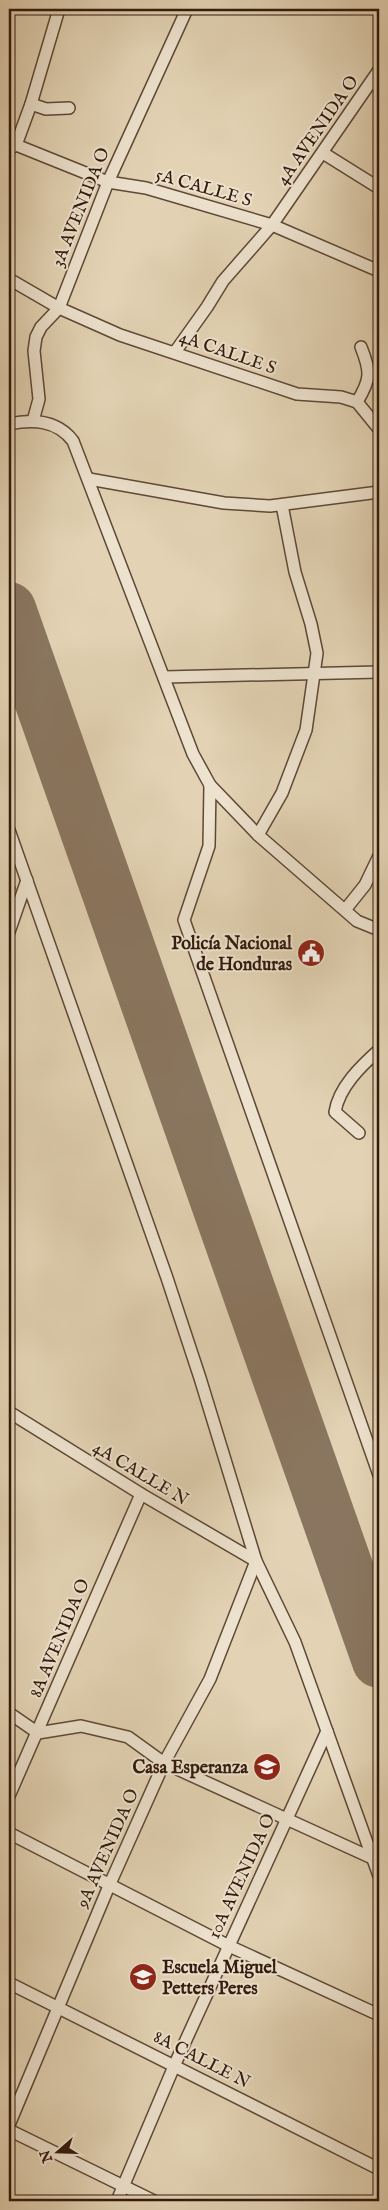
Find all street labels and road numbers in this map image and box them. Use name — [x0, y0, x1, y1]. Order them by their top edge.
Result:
street label: 4A AVENIDA O — [272, 71, 365, 190]
street label: 3A AVENIDA O — [47, 144, 116, 271]
street label: 5A CALLE S — [153, 164, 254, 213]
street label: 4A CALLE S — [176, 326, 279, 381]
street label: 4A CALLE N — [88, 1437, 193, 1512]
street label: 8A AVENIDA O — [25, 1575, 96, 1702]
street label: 9A AVENIDA O — [71, 1785, 145, 1913]
street label: 10A AVENIDA O — [203, 1810, 281, 1943]
street label: 8A CALLE N — [149, 2026, 254, 2095]

